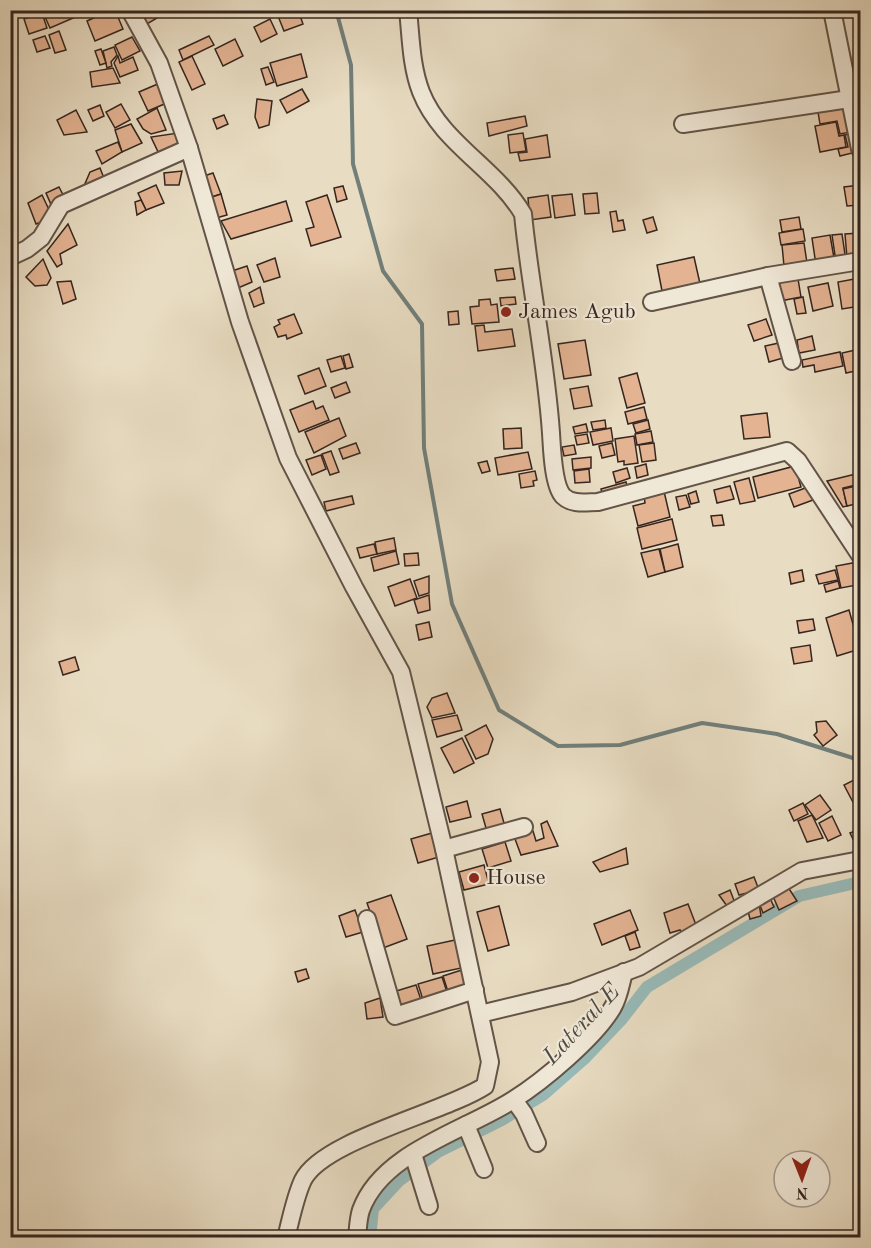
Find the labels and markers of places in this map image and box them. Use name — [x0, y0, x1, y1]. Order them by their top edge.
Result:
place label: James Agub — [518, 301, 636, 323]
marker: James Agub — [499, 305, 513, 319]
place label: House — [486, 867, 546, 889]
marker: House — [467, 871, 481, 885]

